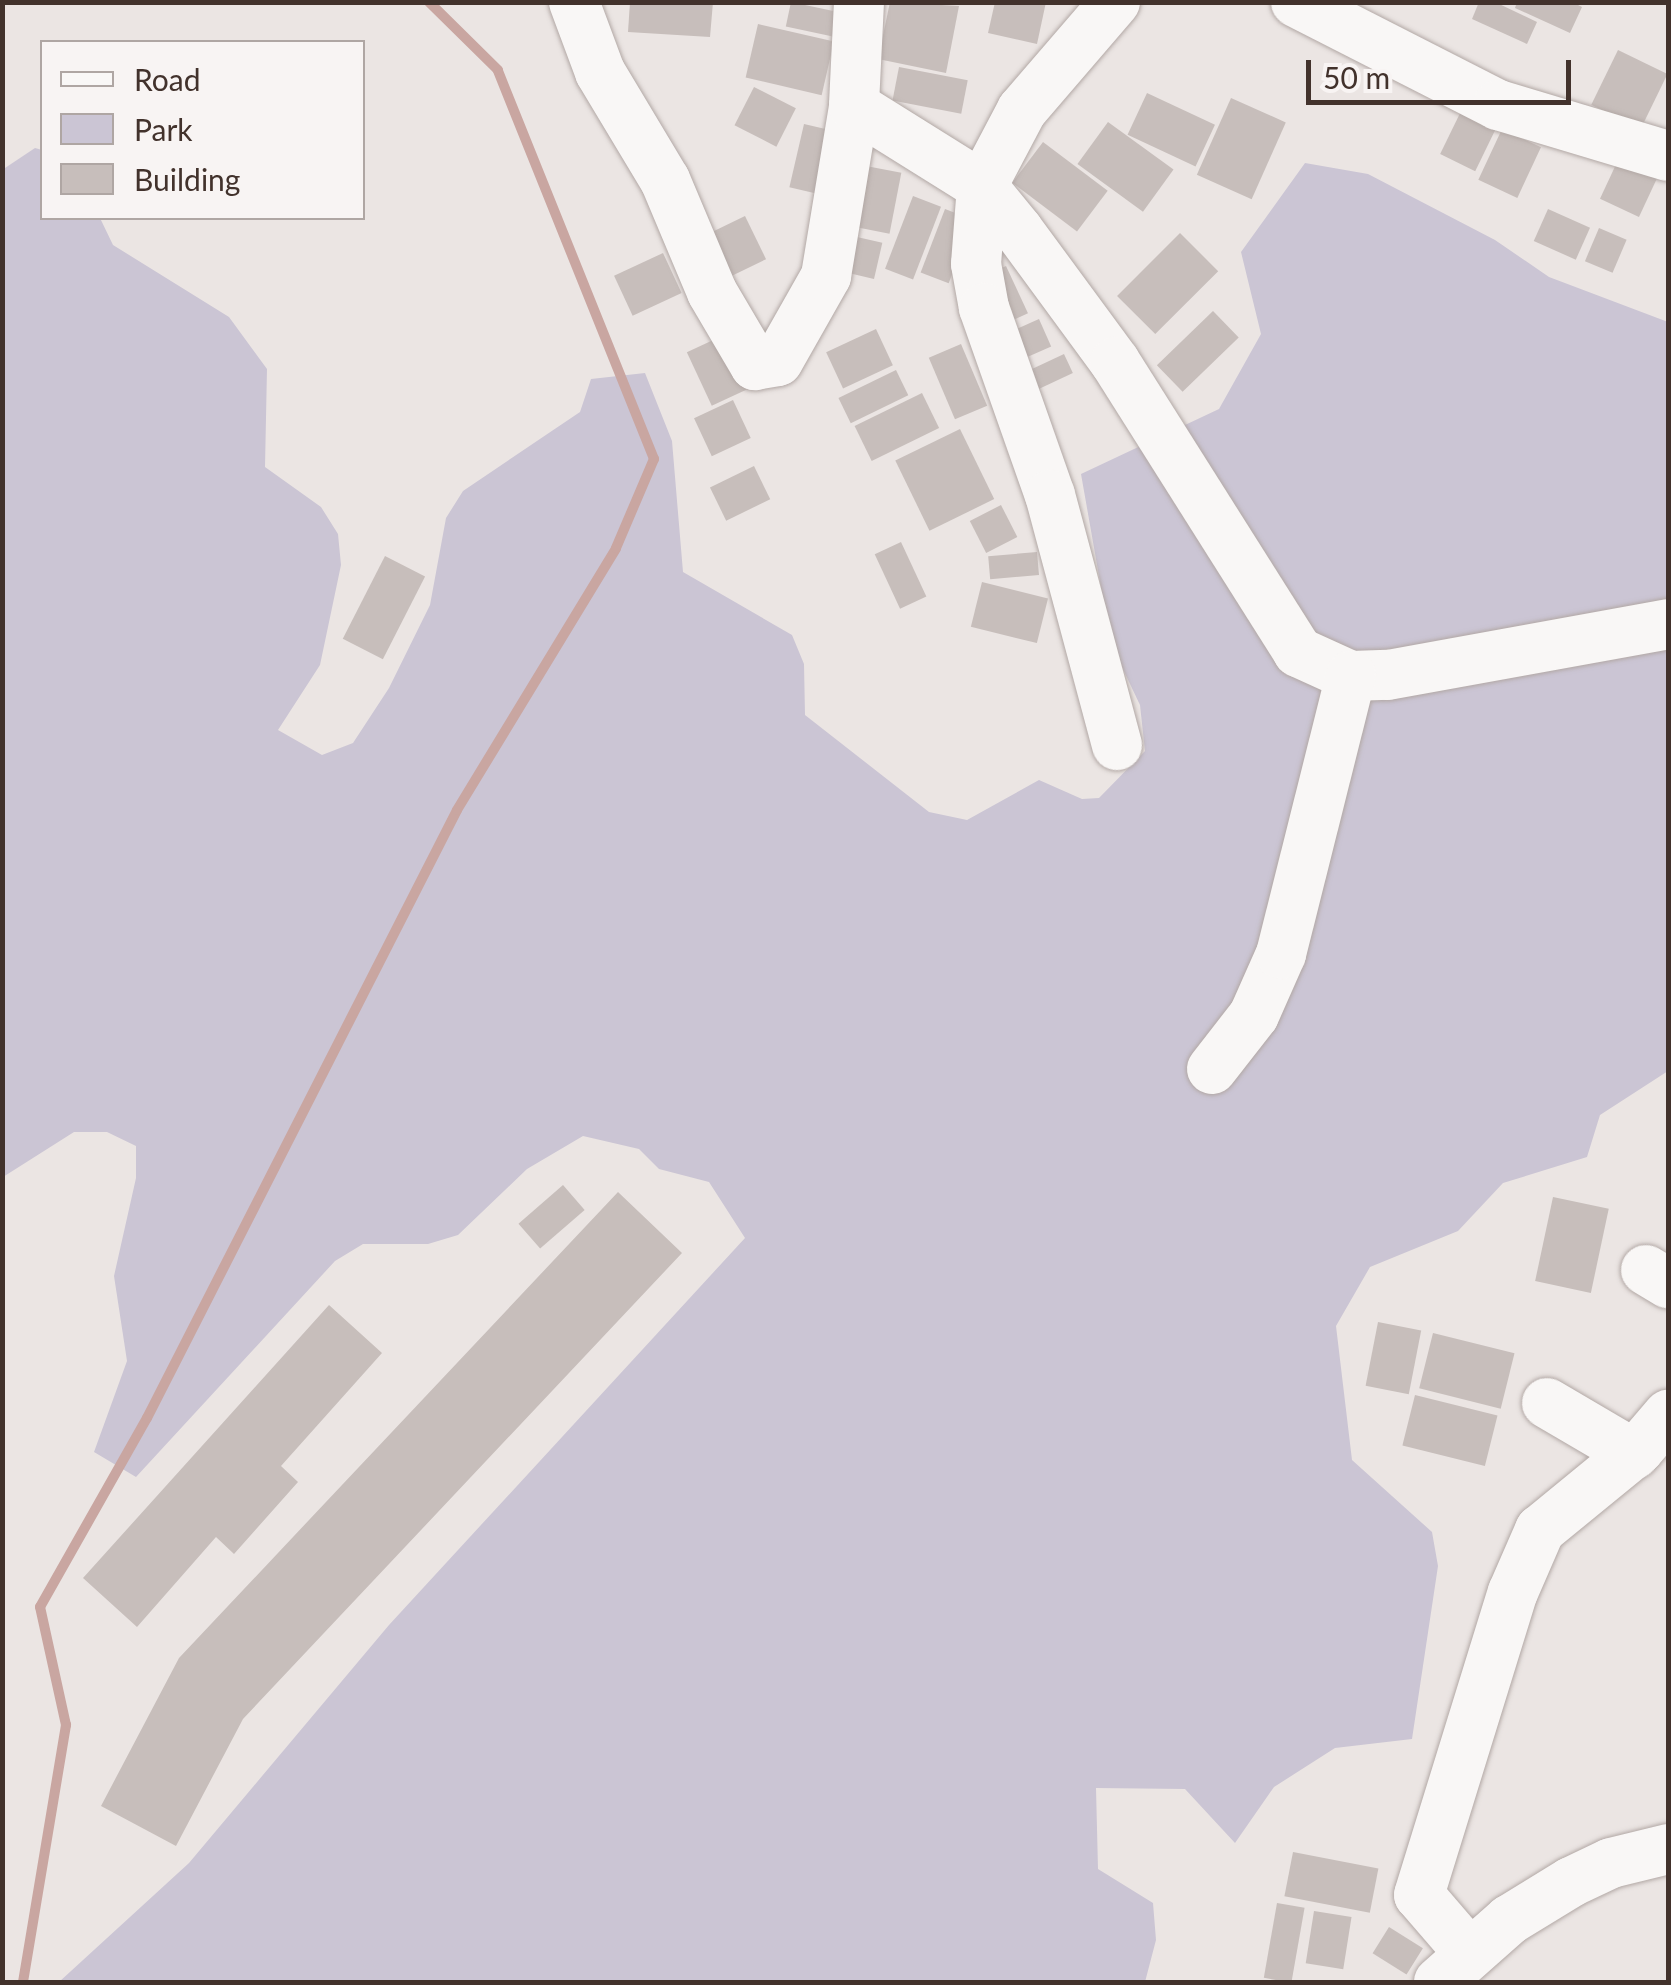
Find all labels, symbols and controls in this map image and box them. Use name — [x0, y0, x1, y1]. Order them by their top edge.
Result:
legend — [40, 40, 365, 220]
scale bar — [1311, 40, 1576, 102]
text: 50 m — [1323, 59, 1390, 95]
text: Road — [134, 61, 201, 97]
text: Park — [134, 111, 193, 147]
text: Building — [134, 161, 240, 197]

